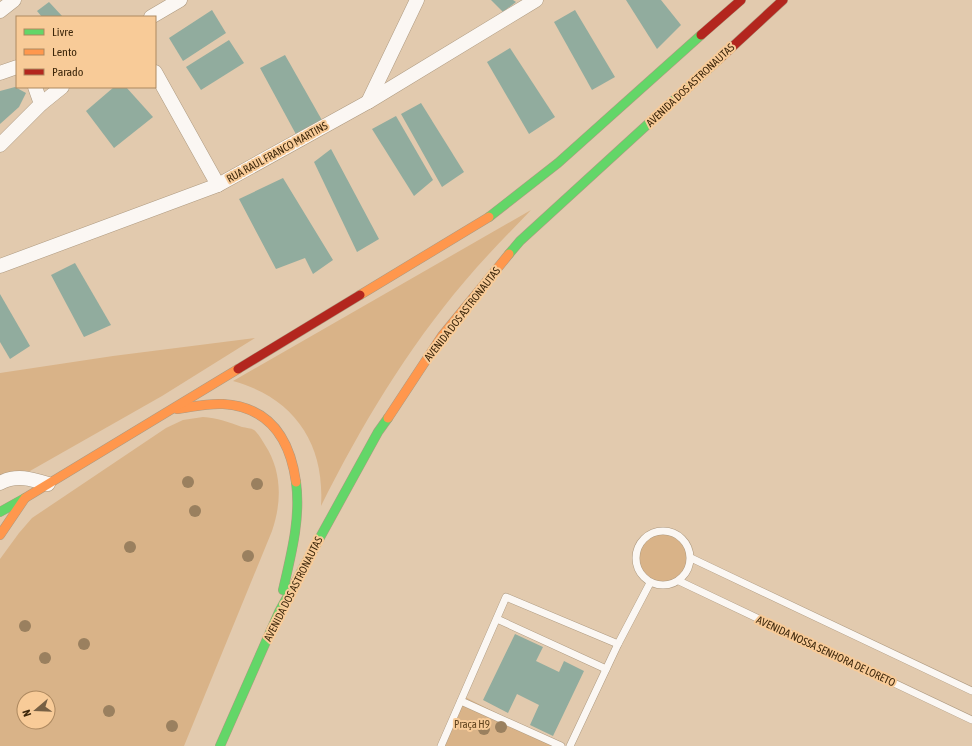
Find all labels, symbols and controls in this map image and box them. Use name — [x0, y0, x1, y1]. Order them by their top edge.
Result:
legend — [16, 16, 156, 88]
text: Livre — [52, 25, 73, 39]
street label: AVENIDA DOS ASTRONAUTAS — [644, 41, 737, 129]
text: Lento — [52, 45, 77, 59]
text: Parado — [52, 65, 84, 79]
street label: RUA RAUL FRANCO MARTINS — [224, 119, 330, 185]
street label: AVENIDA DOS ASTRONAUTAS — [422, 264, 503, 363]
street label: AVENIDA DOS ASTRONAUTAS — [261, 534, 325, 643]
street label: AVENIDA NOSSA SENHORA DE LORETO — [755, 614, 897, 688]
north arrow — [16, 690, 56, 730]
text: N — [20, 708, 33, 718]
park label: Praça H9 — [454, 718, 490, 730]

